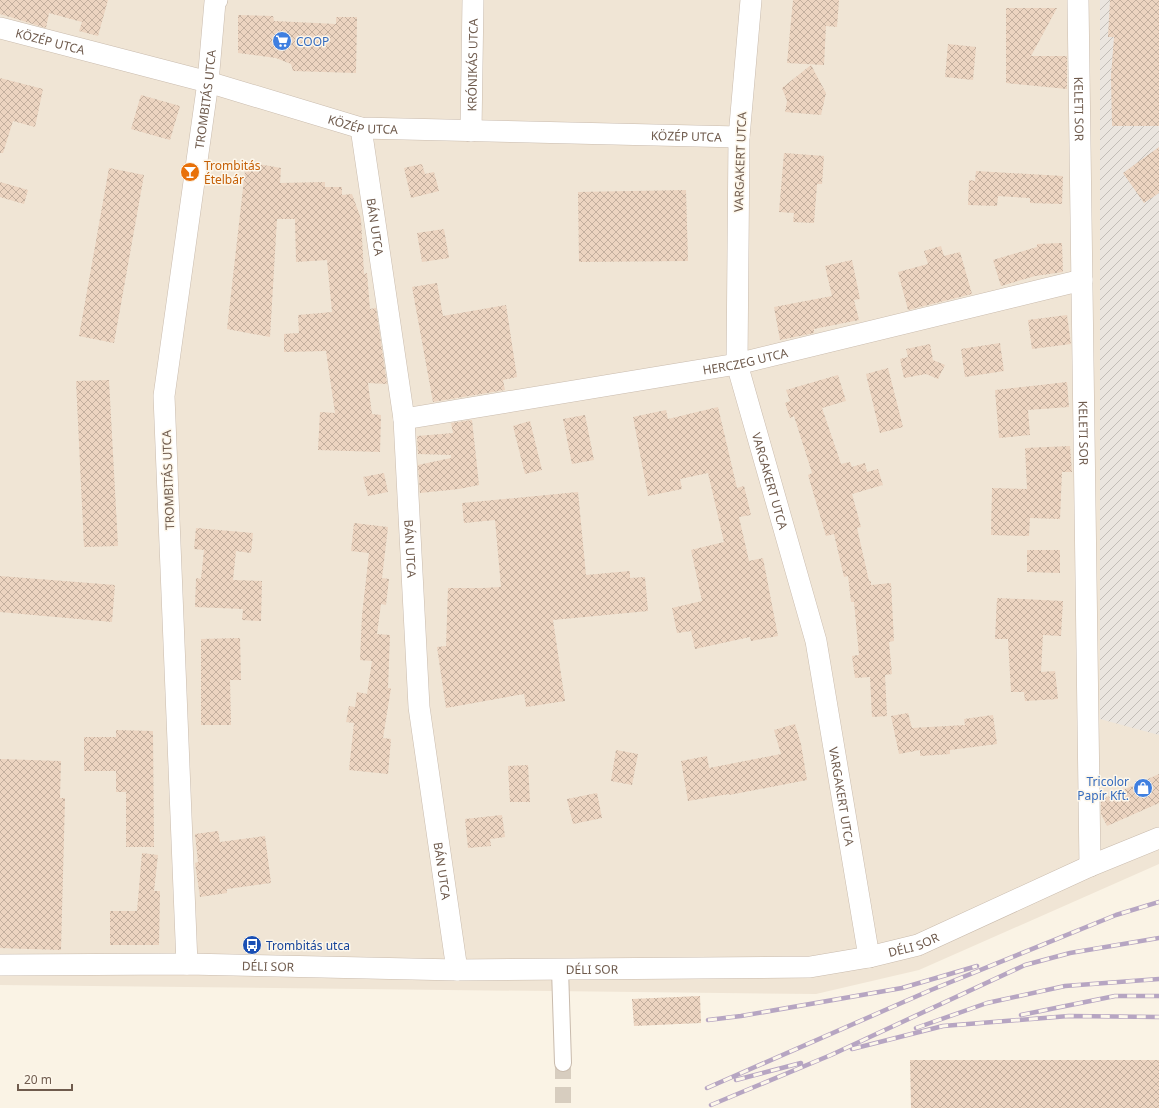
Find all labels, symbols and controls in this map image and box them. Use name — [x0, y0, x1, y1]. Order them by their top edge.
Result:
street label: KRÓNIKÁS UTCA — [463, 18, 481, 112]
street label: KÖZÉP UTCA — [14, 24, 87, 58]
supermarket icon: COOP — [271, 30, 293, 52]
place label: COOP — [296, 33, 329, 50]
street label: TROMBITÁS UTCA — [190, 49, 219, 150]
street label: KELETI SOR — [1071, 77, 1088, 142]
street label: KÖZÉP UTCA — [326, 110, 398, 137]
street label: VARGAKERT UTCA — [730, 111, 750, 212]
street label: KÖZÉP UTCA — [651, 126, 722, 145]
place label: Trombitás Ételbár — [204, 157, 261, 188]
bar icon: Trombitás Ételbár — [179, 161, 201, 183]
street label: BÁN UTCA — [363, 197, 388, 257]
street label: HERCZEG UTCA — [701, 343, 790, 378]
street label: KELETI SOR — [1075, 401, 1093, 466]
street label: TROMBITÁS UTCA — [158, 429, 178, 530]
street label: VARGAKERT UTCA — [748, 430, 792, 532]
street label: BÁN UTCA — [401, 519, 421, 579]
street label: VARGAKERT UTCA — [825, 745, 859, 847]
place label: Tricolor Papír Kft. — [1077, 773, 1129, 804]
shop icon: Tricolor Papír Kft. — [1132, 777, 1154, 799]
street label: BÁN UTCA — [430, 841, 455, 901]
street label: DÉLI SOR — [886, 928, 942, 961]
bus stop icon: Trombitás utca — [241, 934, 263, 956]
place label: Trombitás utca — [266, 937, 350, 954]
street label: DÉLI SOR — [242, 957, 295, 975]
street label: DÉLI SOR — [566, 960, 619, 978]
scale bar — [18, 1066, 72, 1092]
text: 20 m — [24, 1071, 52, 1088]

